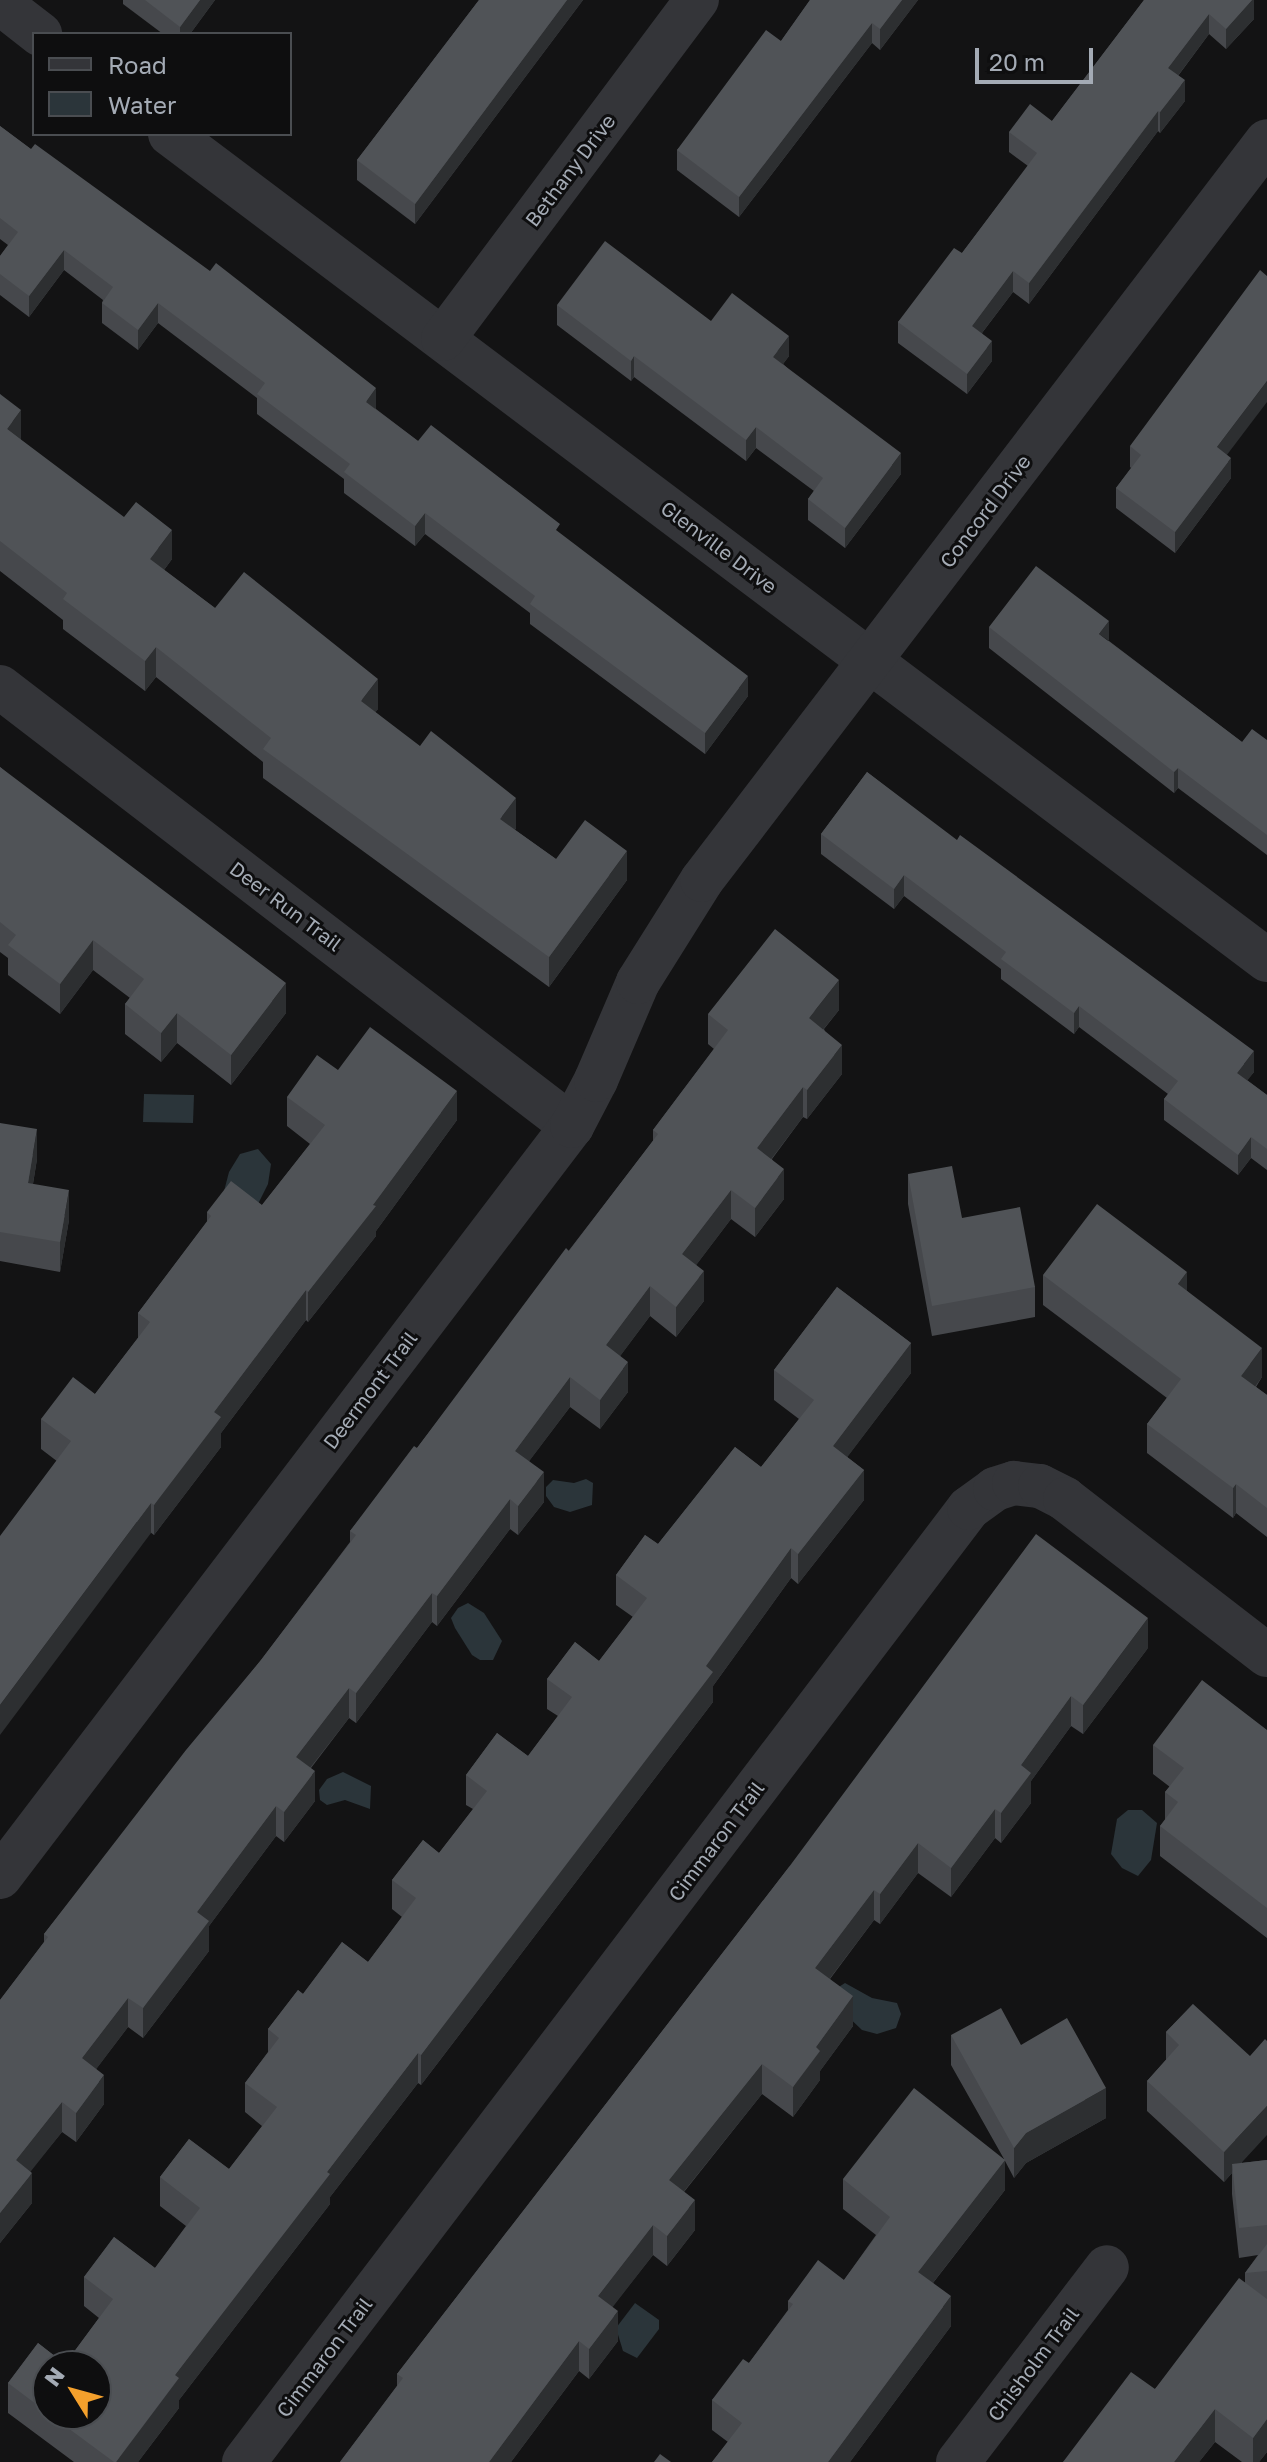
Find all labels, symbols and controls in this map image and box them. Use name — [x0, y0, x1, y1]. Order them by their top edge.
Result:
legend — [32, 32, 292, 136]
scale bar — [979, 32, 1097, 82]
text: 20 m — [989, 47, 1045, 76]
text: Road — [108, 50, 167, 79]
text: Water — [108, 90, 176, 119]
street label: Bethany Drive — [520, 109, 620, 231]
street label: Concord Drive — [935, 450, 1035, 572]
street label: Glenville Drive — [656, 496, 782, 598]
street label: Deer Run Trail — [225, 856, 347, 956]
street label: Deermont Trail — [318, 1326, 422, 1454]
street label: Cimmaron Trail — [663, 1776, 769, 1906]
street label: Cimmaron Trail — [271, 2292, 377, 2422]
street label: Chisholm Trail — [982, 2302, 1084, 2426]
north arrow — [32, 2350, 112, 2430]
text: N — [38, 2362, 70, 2391]

